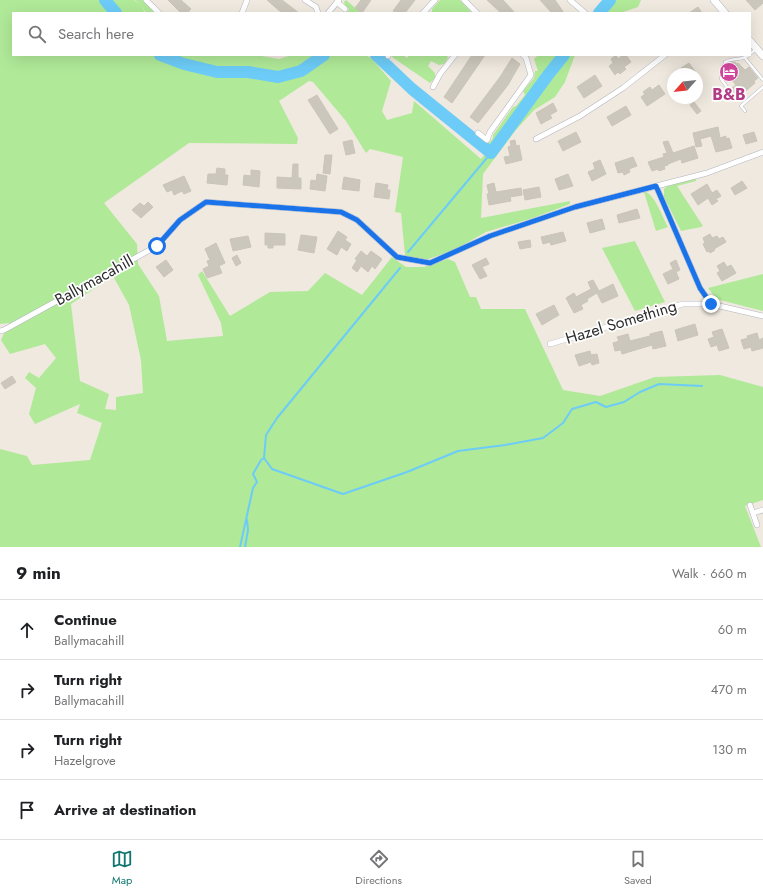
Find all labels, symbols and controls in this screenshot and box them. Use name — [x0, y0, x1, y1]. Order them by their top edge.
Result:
search box — [12, 12, 751, 56]
icon: search — [26, 23, 48, 45]
text: Search here — [58, 23, 134, 45]
hotel icon: B&B — [718, 61, 740, 83]
north arrow — [667, 68, 703, 104]
place label: B&B — [712, 83, 746, 106]
route start — [148, 237, 166, 255]
street label: Ballymacahill — [51, 249, 137, 311]
street label: Hazel Something — [563, 294, 679, 350]
route end — [702, 295, 720, 313]
text: 9 min — [16, 561, 61, 585]
text: Walk · 660 m — [672, 564, 747, 583]
text: Continue — [54, 609, 117, 631]
icon: ahead — [16, 619, 38, 641]
text: 60 m — [718, 620, 747, 639]
text: Ballymacahill — [54, 631, 124, 650]
text: Turn right — [54, 669, 122, 691]
icon: right — [16, 679, 38, 701]
text: 470 m — [711, 680, 747, 699]
text: Ballymacahill — [54, 691, 124, 710]
text: Turn right — [54, 729, 122, 751]
icon: right — [16, 739, 38, 761]
text: 130 m — [712, 740, 747, 759]
text: Hazelgrove — [54, 751, 116, 770]
icon: arrive — [16, 799, 38, 821]
text: Arrive at destination — [54, 799, 196, 821]
tab: Map — [111, 848, 133, 888]
tab: Directions — [355, 848, 402, 888]
tab: Saved — [624, 848, 652, 888]

